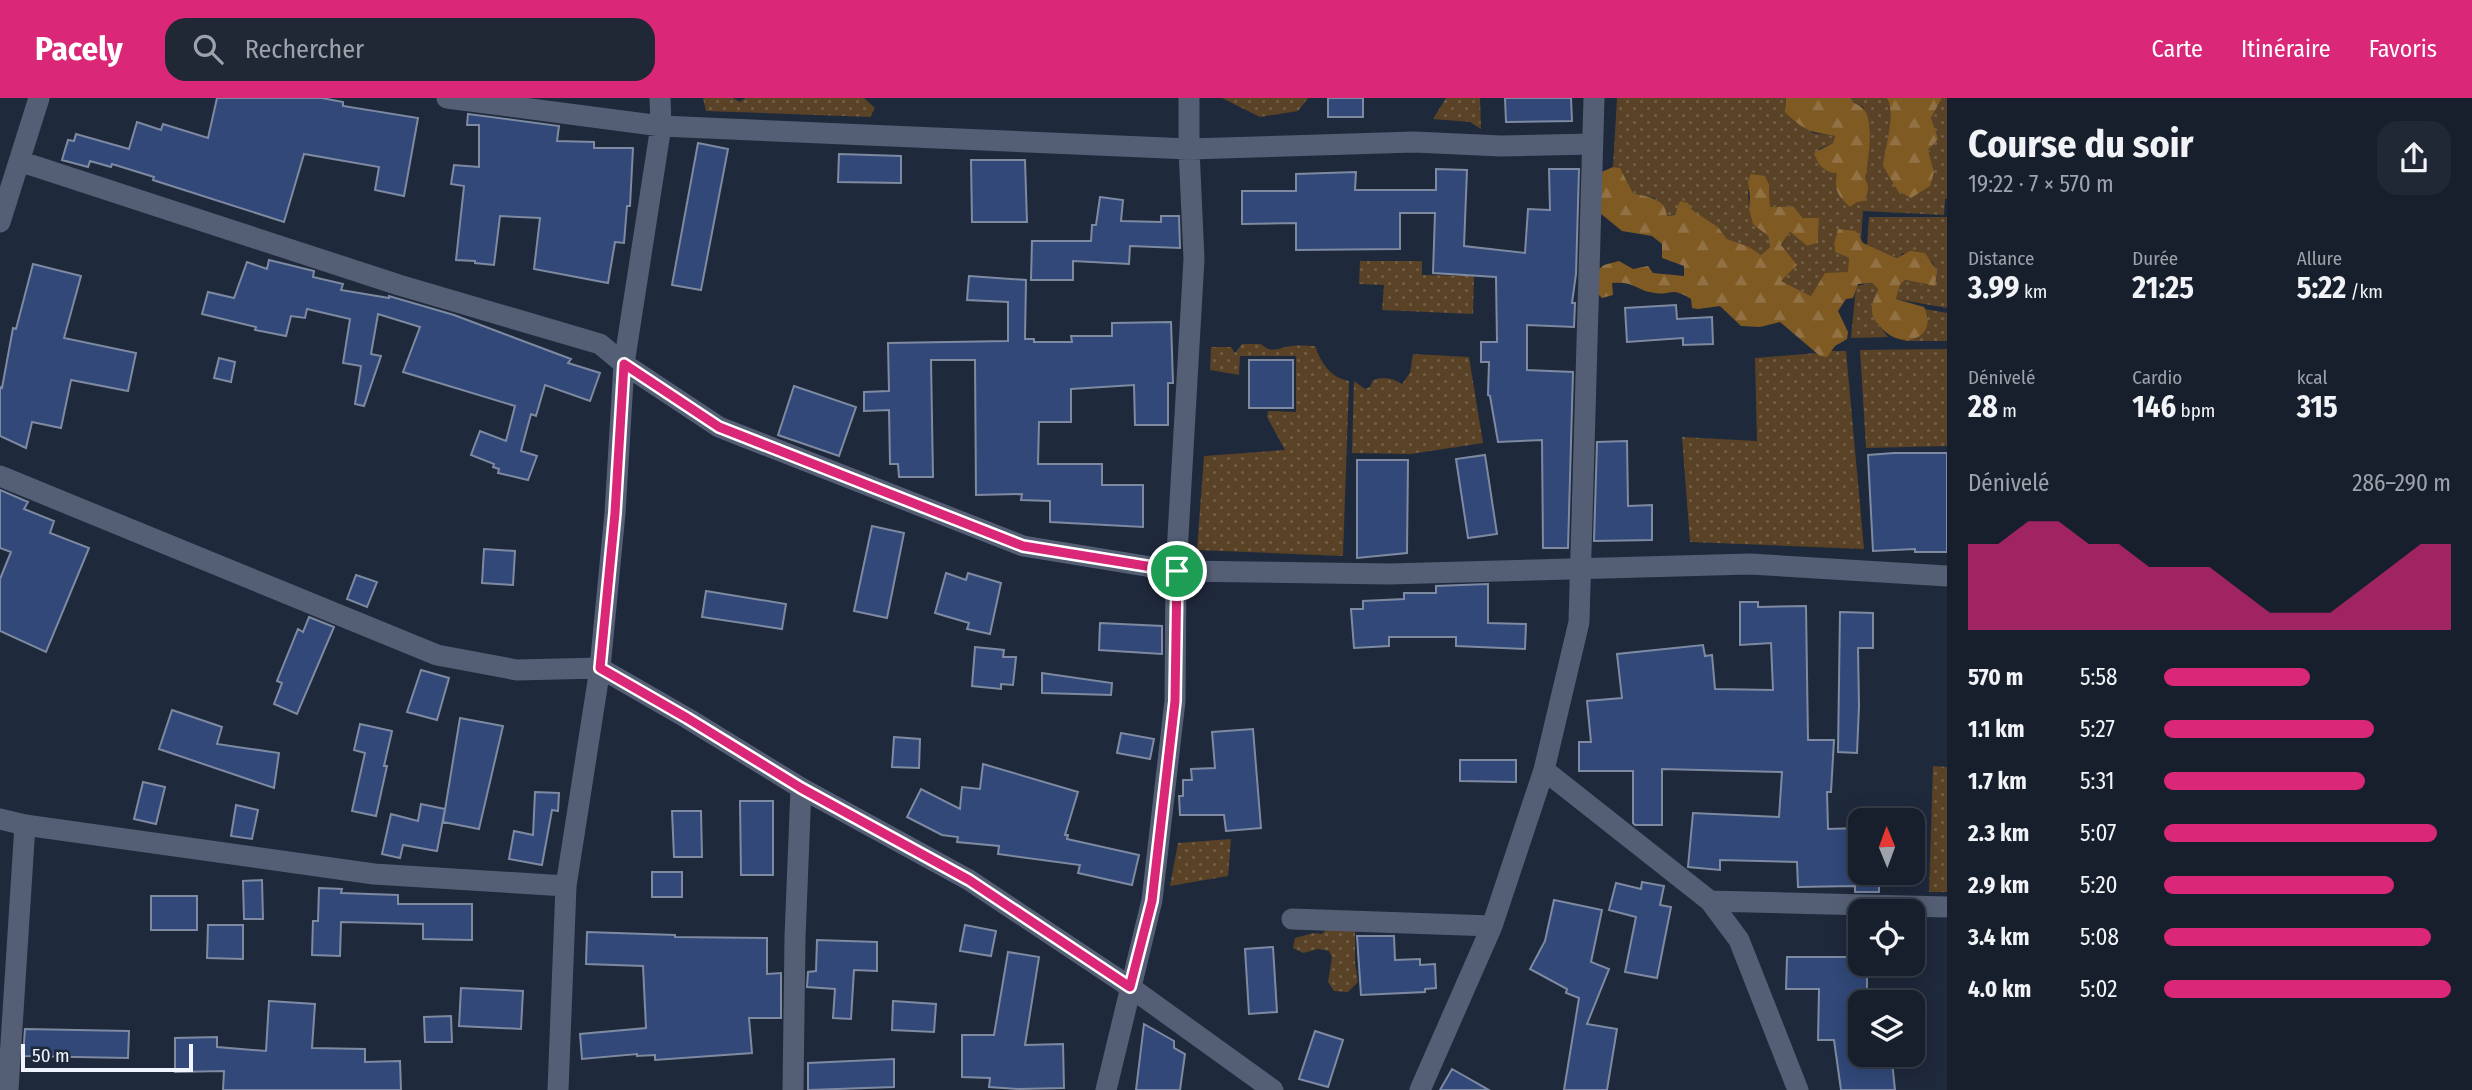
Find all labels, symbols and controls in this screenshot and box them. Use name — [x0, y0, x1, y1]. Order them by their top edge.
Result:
search box — [165, 18, 655, 81]
text: Pacely — [35, 29, 123, 69]
icon: search — [189, 30, 227, 68]
text: Rechercher — [245, 34, 364, 65]
text: Carte — [2152, 35, 2203, 63]
text: Itinéraire — [2241, 35, 2331, 63]
text: Favoris — [2369, 35, 2437, 63]
text: Course du soir — [1968, 121, 2194, 167]
button: share — [2377, 121, 2451, 195]
text: 19:22 · 7 × 570 m — [1968, 170, 2114, 198]
text: Distance — [1968, 247, 2035, 270]
text: Durée — [2132, 247, 2178, 270]
text: Allure — [2297, 247, 2342, 270]
text: 3.99 — [1968, 270, 2019, 306]
text: 21:25 — [2132, 270, 2194, 306]
text: 5:22 — [2297, 270, 2346, 306]
text: km — [2019, 280, 2047, 303]
text: /km — [2346, 280, 2383, 303]
text: Dénivelé — [1968, 366, 2035, 389]
text: Cardio — [2132, 366, 2182, 389]
text: kcal — [2297, 366, 2327, 389]
text: 28 — [1968, 389, 1998, 425]
text: 146 — [2132, 389, 2176, 425]
text: 315 — [2297, 389, 2338, 425]
text: m — [1998, 399, 2017, 422]
text: bpm — [2176, 399, 2215, 422]
text: Dénivelé — [1968, 469, 2049, 497]
text: 286–290 m — [2352, 469, 2451, 497]
pin — [1147, 541, 1207, 601]
icon: arrive — [1158, 552, 1196, 590]
text: 570 m — [1968, 663, 2023, 691]
text: 5:58 — [2080, 663, 2118, 691]
text: 1.1 km — [1968, 715, 2024, 743]
text: 5:27 — [2080, 715, 2115, 743]
text: 1.7 km — [1968, 767, 2027, 795]
text: 5:31 — [2080, 767, 2114, 795]
north arrow — [1848, 808, 1925, 886]
map controls — [1848, 808, 1925, 1067]
text: 2.3 km — [1968, 819, 2029, 847]
text: 5:07 — [2080, 819, 2116, 847]
text: 2.9 km — [1968, 871, 2029, 899]
text: 5:20 — [2080, 871, 2118, 899]
button: locate — [1848, 899, 1925, 976]
text: 3.4 km — [1968, 923, 2030, 951]
text: 5:08 — [2080, 923, 2119, 951]
text: 4.0 km — [1968, 975, 2031, 1003]
text: 5:02 — [2080, 975, 2117, 1003]
button: layers — [1848, 990, 1925, 1067]
scale bar — [21, 1041, 192, 1073]
text: 50 m — [32, 1044, 70, 1067]

